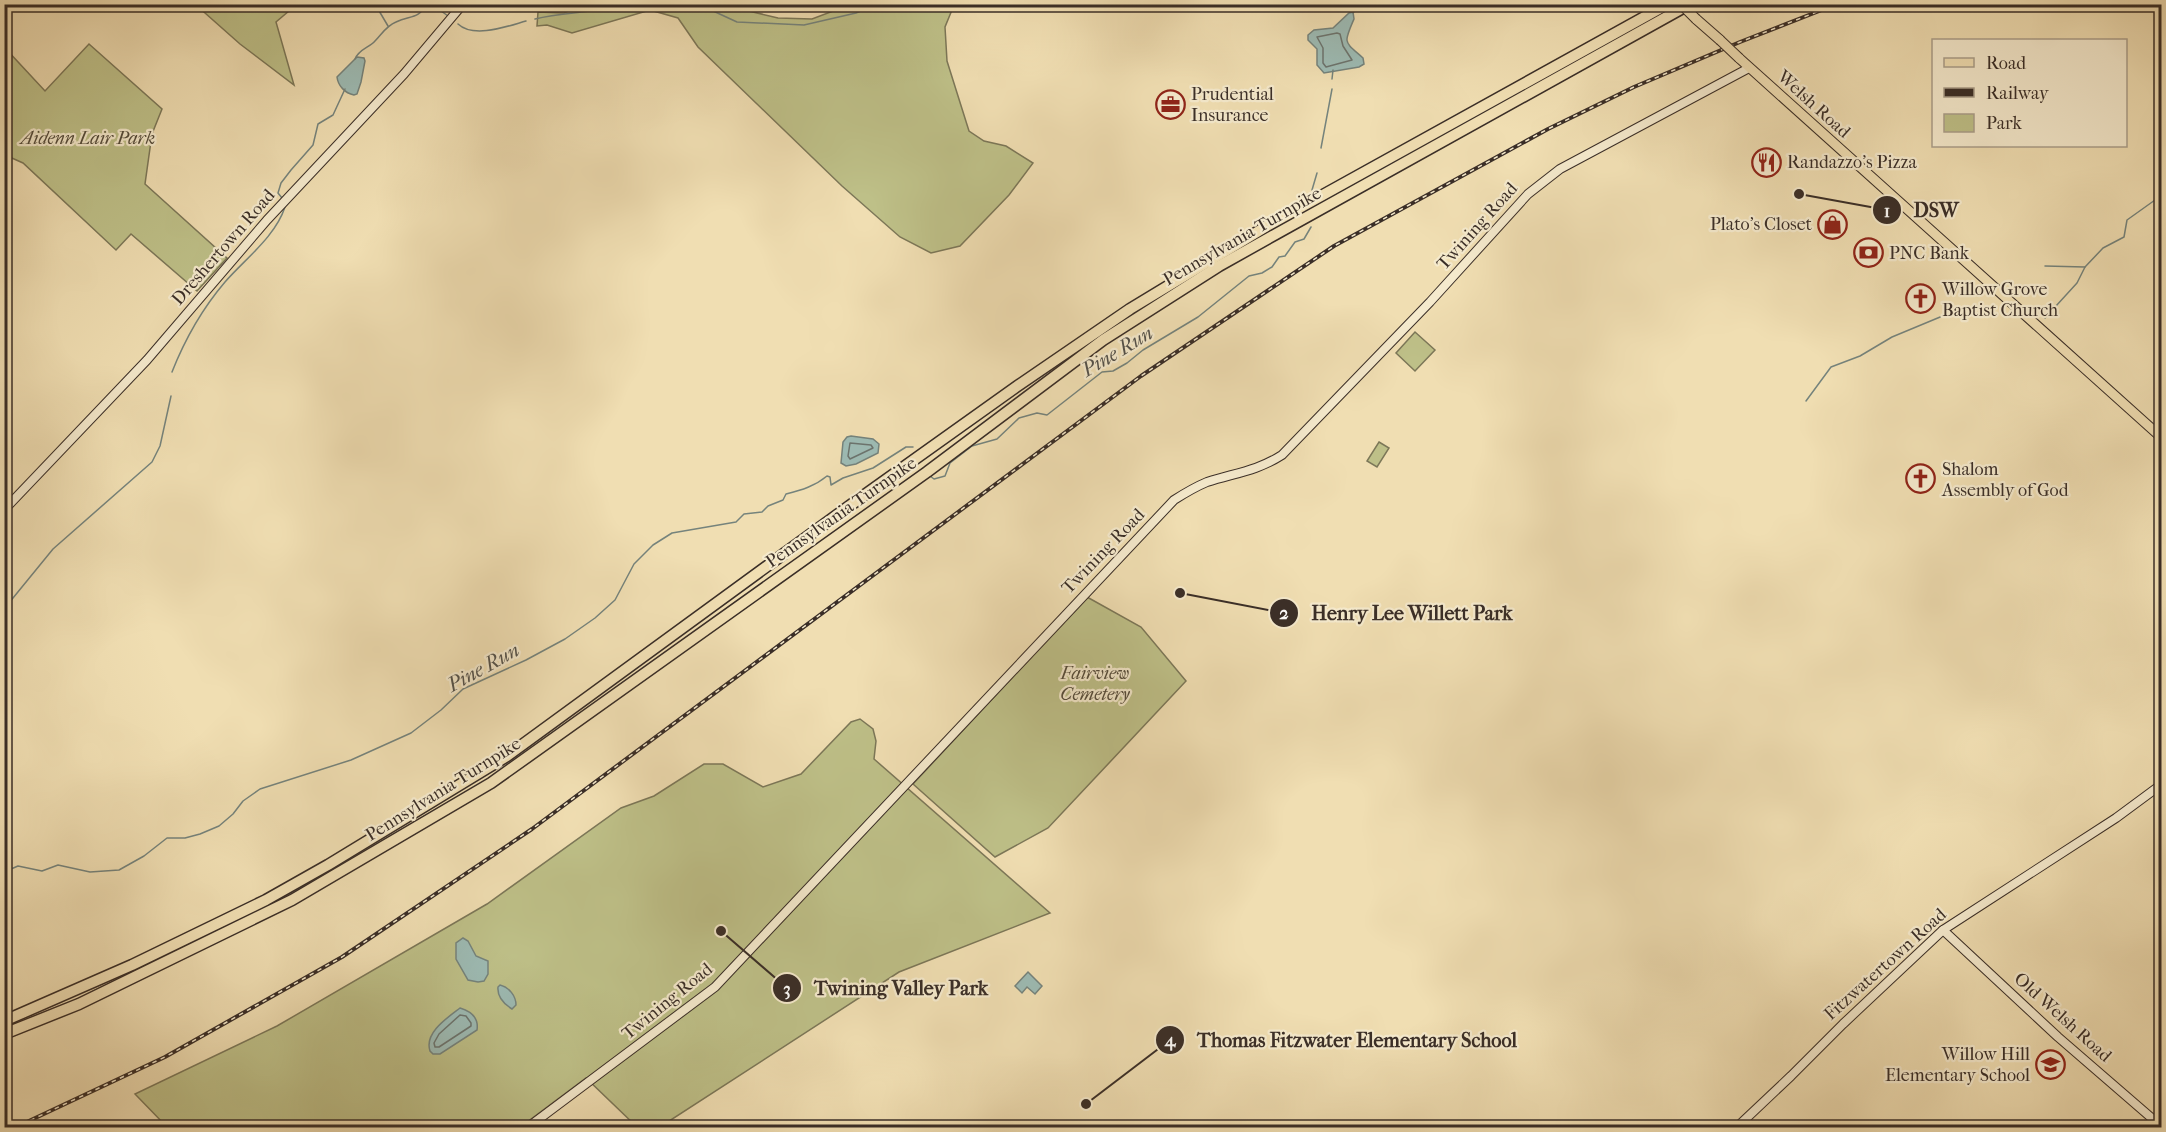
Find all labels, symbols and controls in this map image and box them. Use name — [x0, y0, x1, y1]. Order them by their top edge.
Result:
legend — [1932, 39, 2127, 147]
text: Road — [1986, 53, 2026, 74]
street label: Welsh Road — [1772, 65, 1855, 143]
text: Railway — [1986, 83, 2050, 104]
place label: Prudential Insurance — [1191, 84, 1274, 126]
office icon: Prudential Insurance — [1154, 88, 1186, 120]
text: Park — [1986, 113, 2023, 134]
park label: Aidenn Lair Park — [19, 128, 155, 149]
restaurant icon: Randazzo's Pizza — [1750, 146, 1782, 178]
place label: Randazzo's Pizza — [1787, 152, 1918, 173]
street label: Twining Road — [1433, 178, 1522, 274]
street label: Pennsylvania Turnpike — [1159, 183, 1325, 290]
street label: Dreshertown Road — [167, 185, 279, 309]
callout: DSW — [1872, 191, 1971, 229]
text: DSW — [1913, 199, 1960, 222]
text: 1 — [1884, 201, 1890, 222]
shop icon: Plato's Closet — [1817, 208, 1849, 240]
place label: Plato's Closet — [1710, 214, 1813, 235]
bank icon: PNC Bank — [1852, 237, 1884, 269]
place label: PNC Bank — [1889, 243, 1970, 264]
place label: Willow Grove Baptist Church — [1941, 279, 2058, 321]
church icon: Willow Grove Baptist Church — [1905, 283, 1937, 315]
water label: Pine Run — [1077, 321, 1157, 382]
street label: Pennsylvania Turnpike — [762, 452, 921, 572]
place label: Shalom Assembly of God — [1941, 459, 2069, 501]
church icon: Shalom Assembly of God — [1905, 463, 1937, 495]
street label: Twining Road — [1058, 504, 1149, 598]
callout: Henry Lee Willett Park — [1269, 594, 1524, 632]
text: Henry Lee Willett Park — [1311, 602, 1513, 625]
text: 2 — [1279, 603, 1289, 624]
water label: Pine Run — [442, 638, 523, 697]
park label: Fairview Cemetery — [1060, 663, 1130, 705]
street label: Pennsylvania Turnpike — [362, 733, 525, 846]
street label: Fitzwatertown Road — [1820, 904, 1951, 1025]
street label: Twining Road — [618, 958, 717, 1044]
street label: Old Welsh Road — [2010, 968, 2116, 1067]
callout: Twining Valley Park — [772, 969, 1000, 1007]
text: Twining Valley Park — [813, 977, 989, 1000]
text: 3 — [783, 979, 791, 1000]
callout: Thomas Fitzwater Elementary School — [1155, 1021, 1529, 1059]
text: Thomas Fitzwater Elementary School — [1196, 1029, 1517, 1052]
text: 4 — [1164, 1030, 1177, 1051]
place label: Willow Hill Elementary School — [1885, 1044, 2030, 1086]
school or university icon: Willow Hill Elementary School — [2035, 1048, 2067, 1080]

